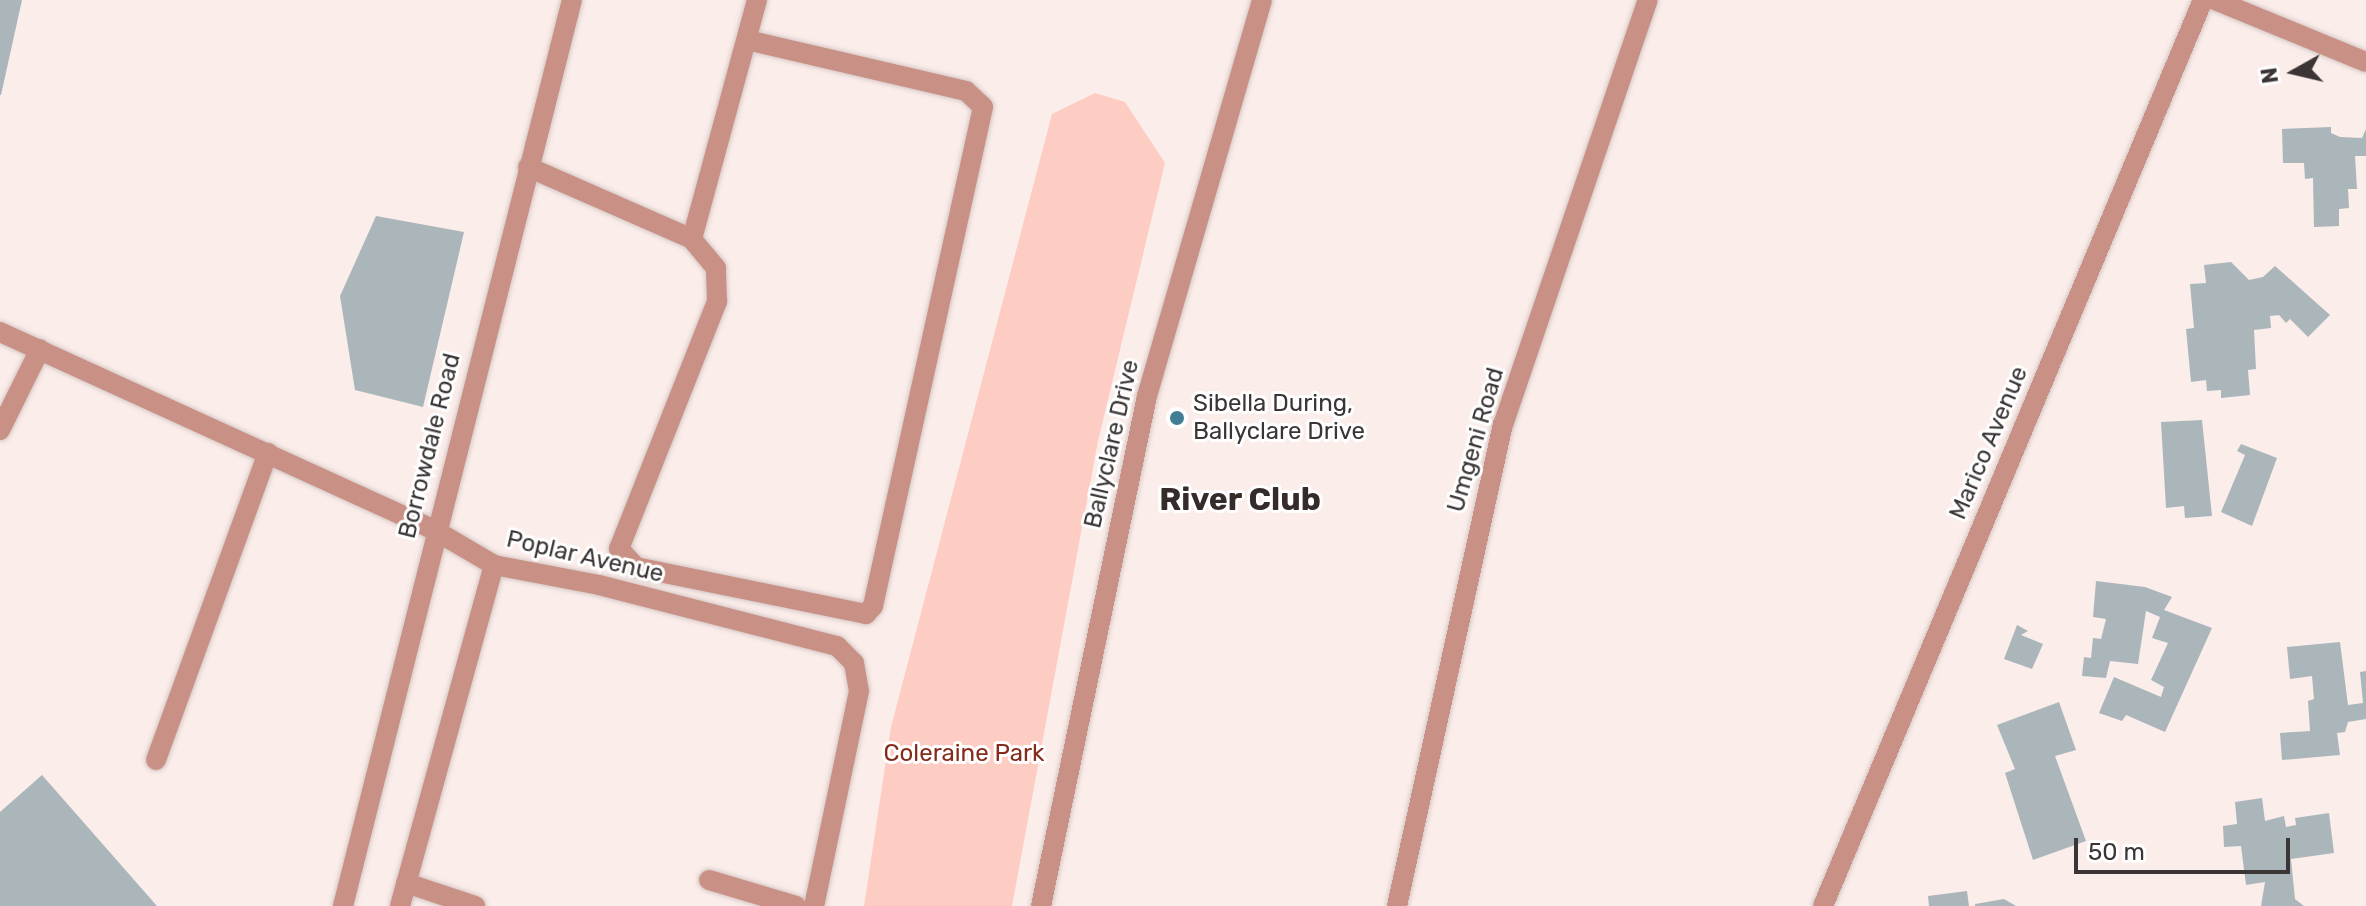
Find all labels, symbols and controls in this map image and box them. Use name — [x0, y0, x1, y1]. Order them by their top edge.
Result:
north arrow — [2254, 32, 2334, 112]
text: N — [2255, 66, 2284, 85]
street label: Borrowdale Road — [393, 350, 467, 542]
street label: Ballyclare Drive — [1079, 357, 1145, 531]
street label: Marico Avenue — [1944, 362, 2034, 524]
street label: Umgeni Road — [1442, 364, 1510, 516]
place label: Sibella During, Ballyclare Drive — [1193, 390, 1365, 446]
marker: Sibella During, Ballyclare Drive — [1168, 409, 1186, 427]
district label: River Club — [1159, 480, 1321, 518]
street label: Poplar Avenue — [503, 525, 667, 589]
park label: Coleraine Park — [884, 740, 1044, 768]
scale bar — [2078, 822, 2294, 872]
text: 50 m — [2088, 838, 2145, 866]

